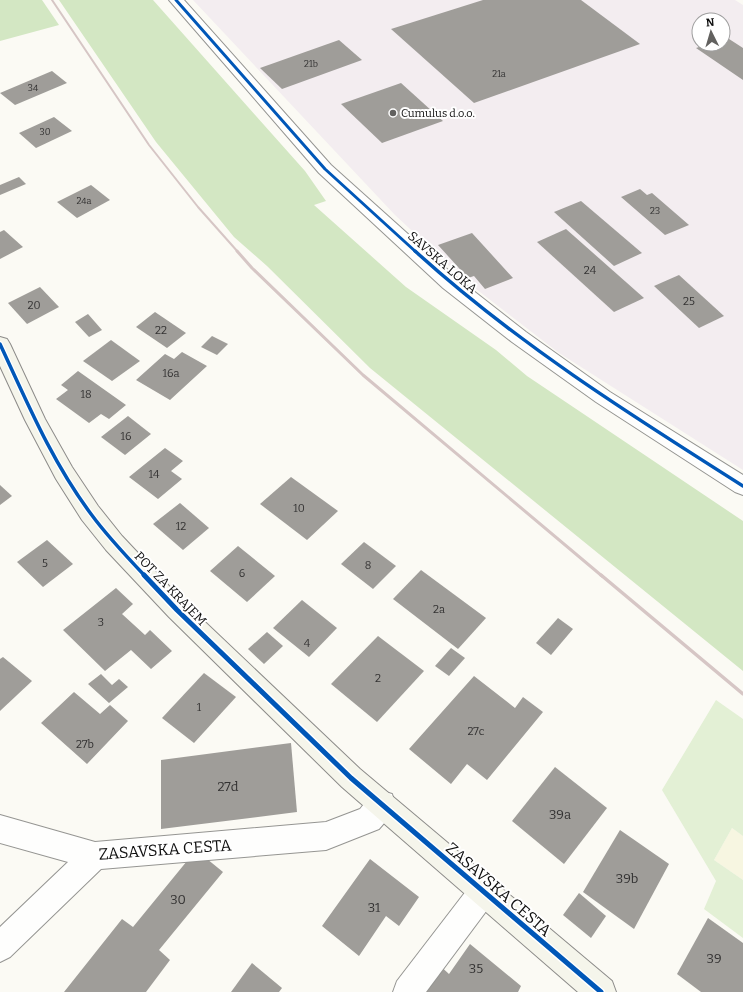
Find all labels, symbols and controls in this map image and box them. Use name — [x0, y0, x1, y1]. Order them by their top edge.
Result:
north arrow — [691, 12, 731, 52]
text: N — [705, 16, 715, 29]
house number: 21b — [304, 59, 318, 69]
house number: 21a — [492, 69, 506, 79]
house number: 34 — [28, 83, 39, 93]
place label: Cumulus d.o.o. — [401, 107, 475, 120]
marker: Cumulus d.o.o. — [388, 108, 398, 118]
house number: 30 — [40, 127, 51, 137]
house number: 24a — [76, 196, 92, 206]
house number: 23 — [650, 206, 660, 216]
street label: SAVSKA LOKA — [405, 228, 481, 297]
house number: 24 — [584, 264, 597, 277]
house number: 25 — [683, 295, 695, 308]
house number: 20 — [27, 299, 41, 312]
house number: 22 — [155, 324, 167, 337]
house number: 16a — [163, 367, 179, 380]
house number: 18 — [80, 388, 92, 401]
house number: 16 — [121, 430, 131, 443]
house number: 14 — [149, 468, 160, 481]
house number: 10 — [293, 502, 305, 515]
house number: 12 — [176, 520, 186, 533]
street label: POT ZA KRAJEM — [132, 548, 210, 628]
house number: 5 — [42, 557, 48, 570]
house number: 8 — [365, 559, 371, 572]
house number: 6 — [239, 567, 245, 580]
house number: 2a — [433, 603, 445, 616]
house number: 3 — [98, 616, 104, 629]
house number: 4 — [304, 637, 311, 650]
house number: 2 — [375, 672, 381, 685]
house number: 1 — [197, 701, 202, 714]
house number: 27c — [467, 725, 485, 738]
house number: 27b — [76, 738, 94, 751]
house number: 27d — [217, 779, 239, 794]
house number: 39a — [549, 807, 571, 822]
street label: ZASAVSKA CESTA — [98, 835, 233, 864]
street label: ZASAVSKA CESTA — [442, 838, 556, 941]
house number: 39b — [616, 871, 638, 886]
house number: 30 — [170, 892, 186, 907]
house number: 31 — [368, 900, 381, 915]
house number: 39 — [706, 951, 722, 966]
house number: 35 — [469, 961, 483, 976]

